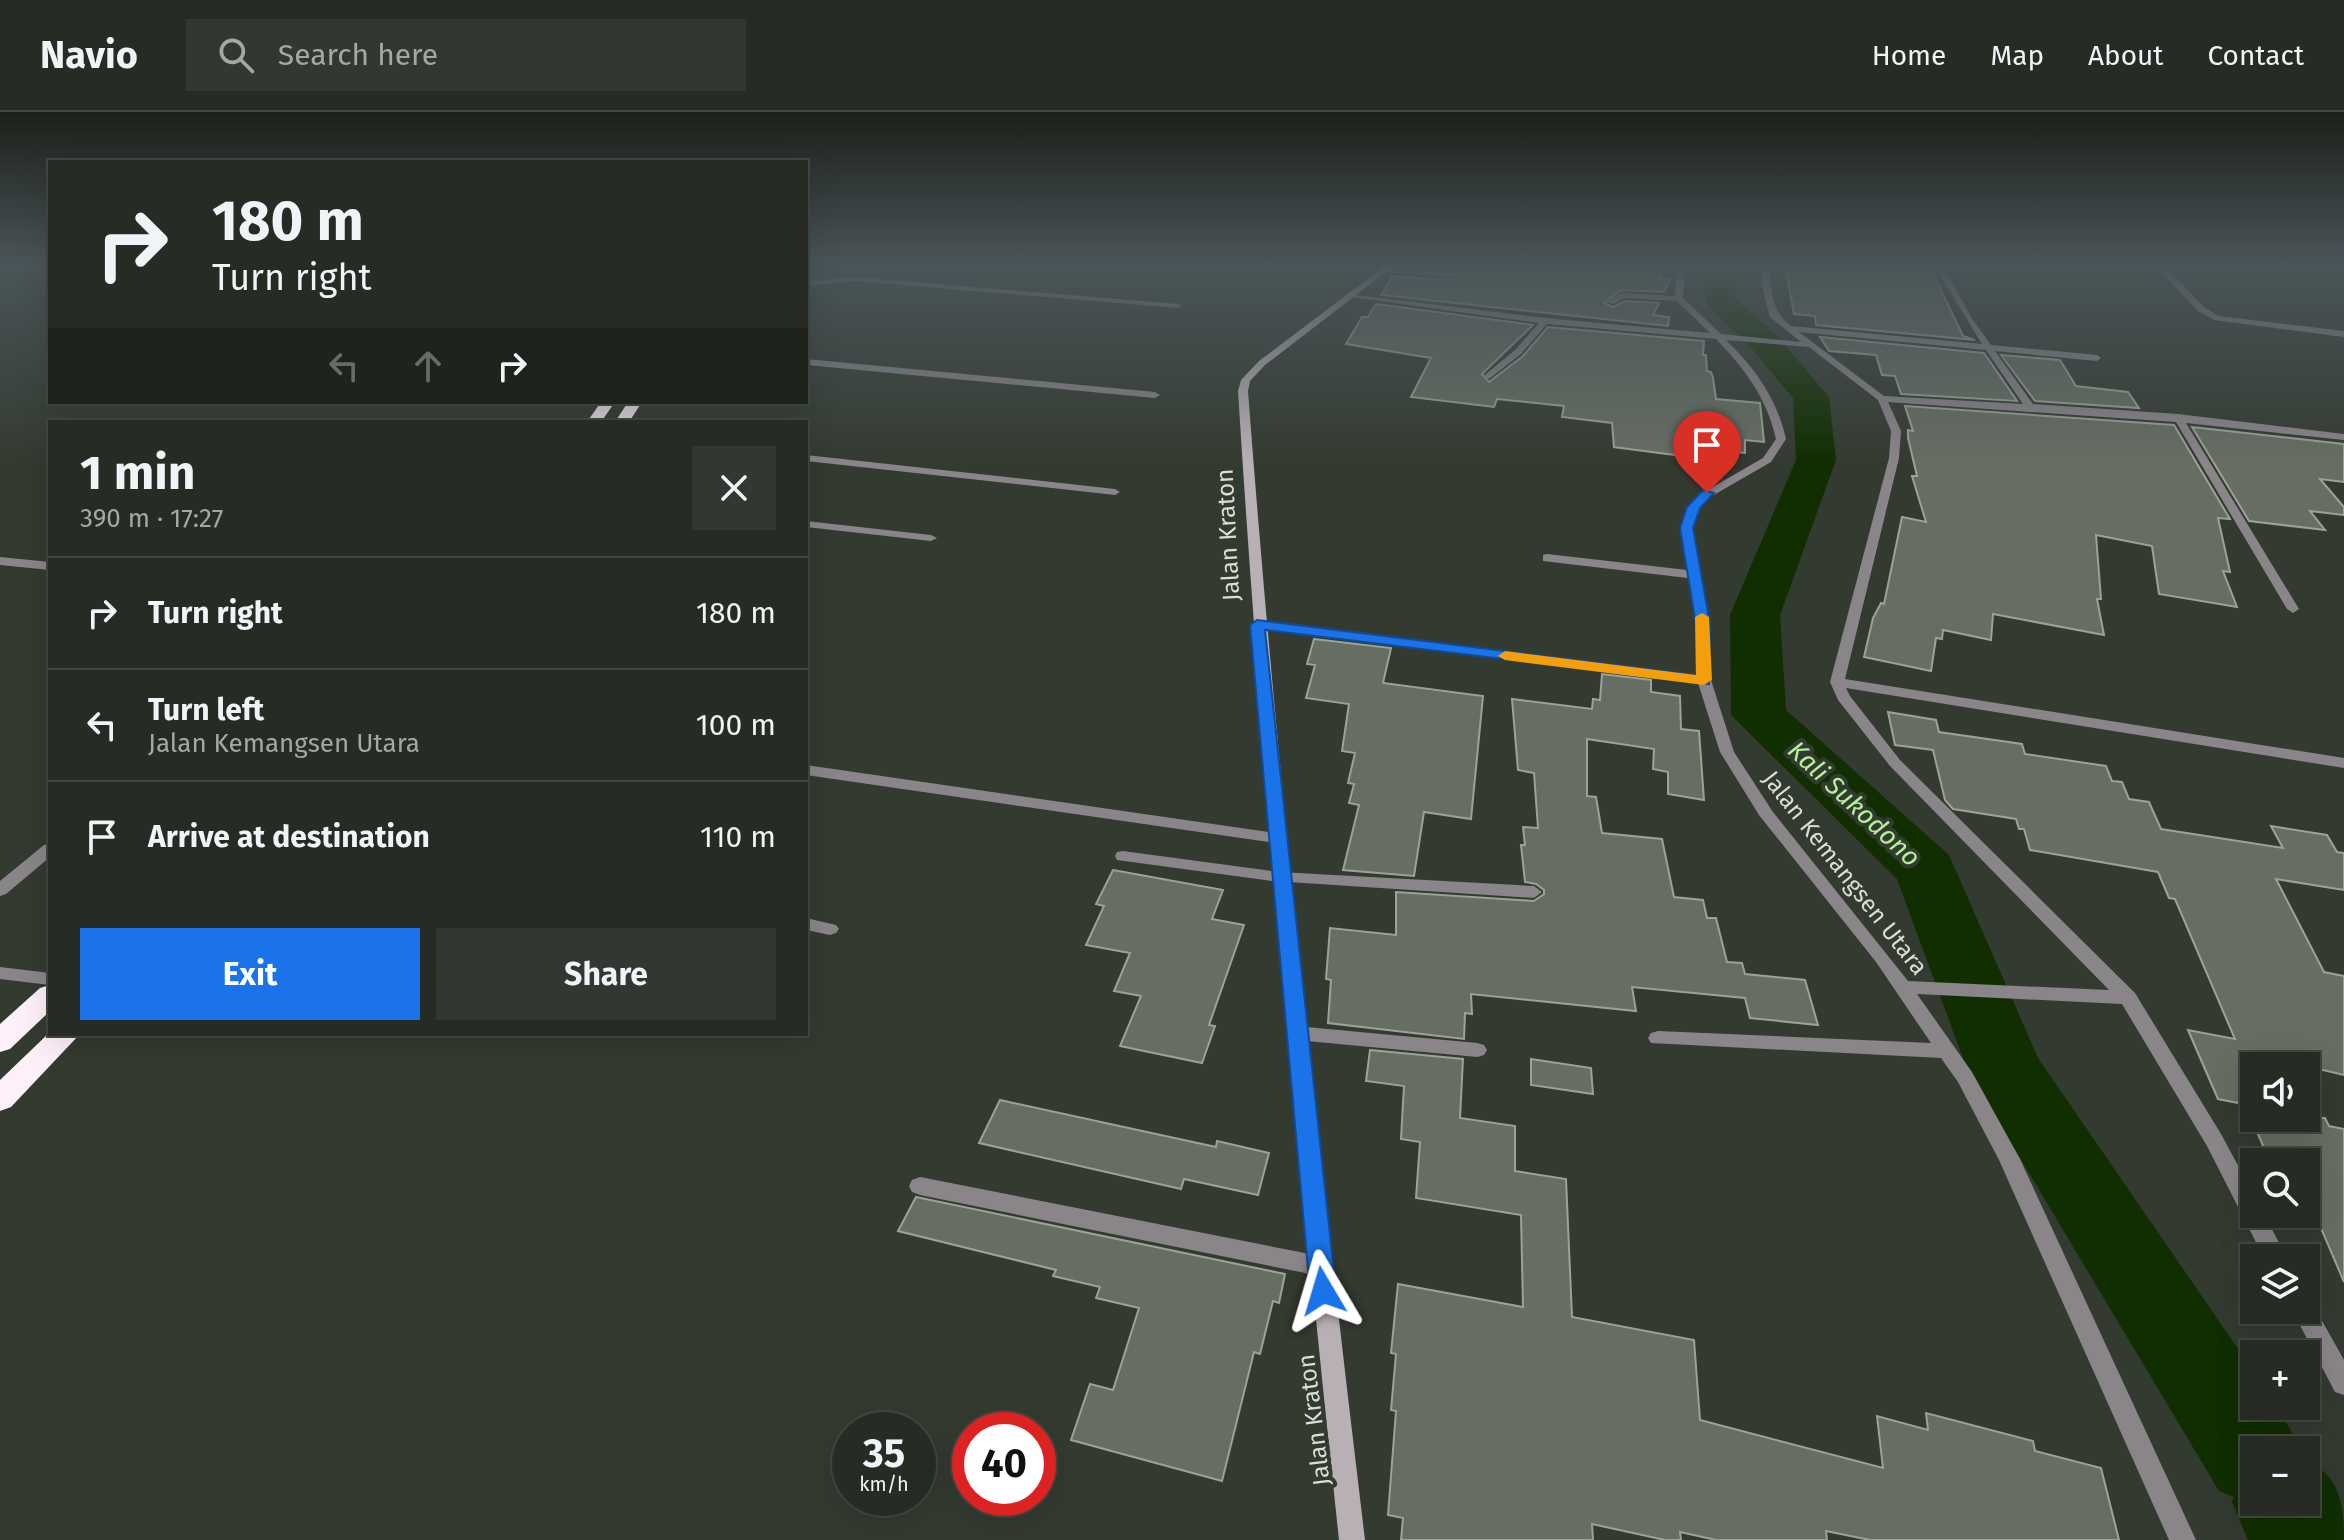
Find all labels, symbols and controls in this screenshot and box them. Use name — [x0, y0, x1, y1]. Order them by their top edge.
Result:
search box — [186, 19, 746, 91]
text: Navio — [40, 32, 138, 78]
icon: search — [214, 33, 258, 77]
text: Search here — [278, 37, 438, 73]
text: Home — [1872, 39, 1946, 72]
text: Map — [1990, 39, 2044, 72]
text: About — [2088, 39, 2163, 72]
text: Contact — [2207, 39, 2304, 72]
text: 180 m — [212, 188, 364, 255]
icon: right — [80, 192, 184, 296]
text: Turn right — [212, 256, 372, 300]
icon: left — [322, 344, 366, 388]
icon: ahead — [406, 344, 450, 388]
icon: right — [490, 344, 534, 388]
pin — [1673, 411, 1741, 493]
icon: arrive — [1685, 423, 1729, 467]
text: 1 min — [80, 444, 195, 502]
button: close — [692, 446, 776, 530]
street label: Jalan Kraton — [1211, 468, 1245, 602]
text: 390 m · 17:27 — [80, 503, 223, 534]
icon: right — [80, 591, 124, 635]
text: Turn right — [148, 595, 283, 631]
text: 180 m — [696, 595, 776, 631]
text: Turn left — [148, 692, 264, 728]
icon: left — [80, 703, 124, 747]
text: 100 m — [696, 707, 776, 743]
text: Jalan Kemangsen Utara — [148, 728, 420, 759]
water label: Kali Sukodono — [1781, 735, 1927, 873]
street label: Jalan Kemangsen Utara — [1757, 765, 1933, 981]
icon: arrive — [80, 815, 124, 859]
text: Arrive at destination — [148, 819, 430, 855]
text: 110 m — [700, 819, 776, 855]
button: Exit — [80, 928, 420, 1020]
button: Share — [436, 928, 776, 1020]
map controls — [2240, 1052, 2320, 1516]
button: sound — [2240, 1052, 2320, 1132]
button: search — [2240, 1148, 2320, 1228]
button: layers — [2240, 1244, 2320, 1324]
position arrow — [1281, 1249, 1365, 1333]
button: + — [2240, 1340, 2320, 1420]
street label: Jalan Kraton — [1292, 1353, 1336, 1487]
speed limit sign: 40 — [952, 1412, 1056, 1516]
text: 35 — [863, 1430, 905, 1478]
button: − — [2240, 1436, 2320, 1516]
text: km/h — [859, 1472, 909, 1496]

